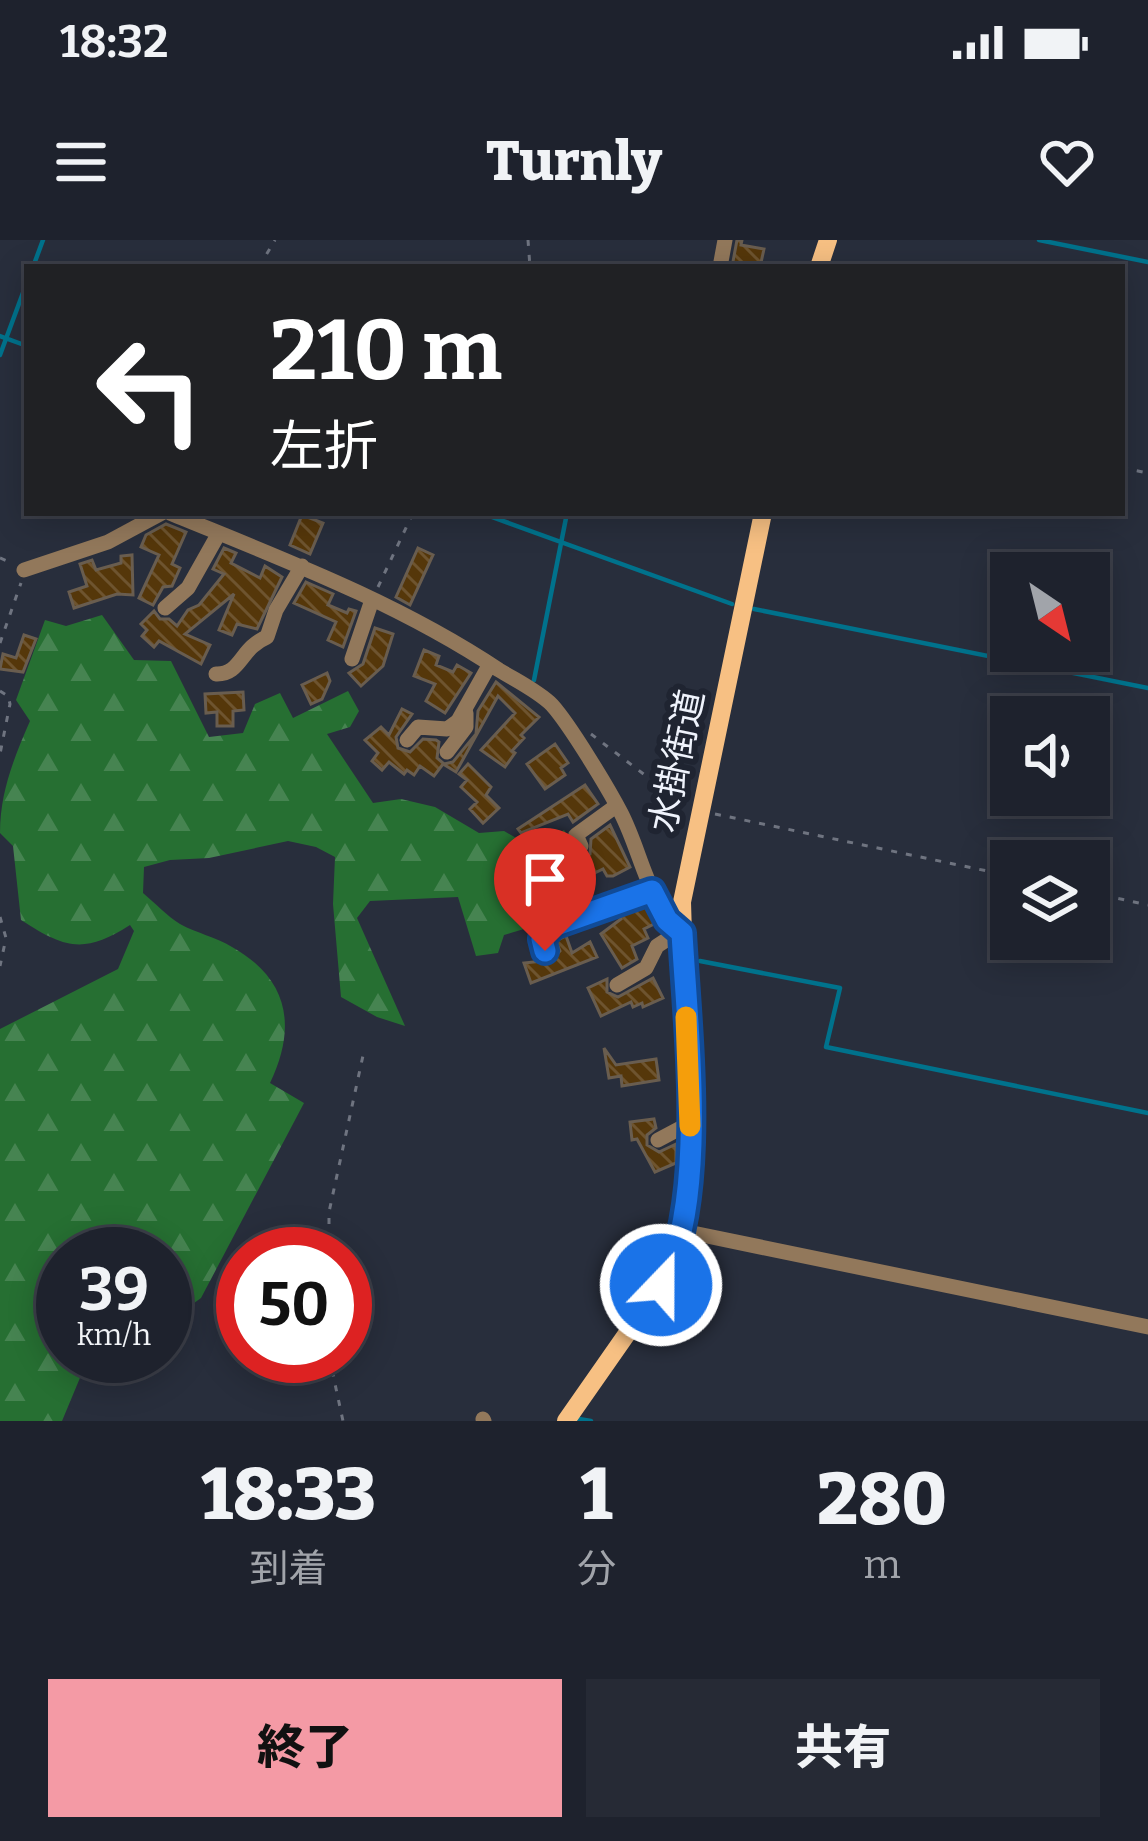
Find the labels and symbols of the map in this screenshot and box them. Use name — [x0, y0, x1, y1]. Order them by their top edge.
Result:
north arrow — [990, 552, 1110, 672]
street label: 水掛街道 — [641, 686, 713, 836]
pin — [494, 828, 596, 951]
position arrow — [598, 1222, 724, 1348]
speed limit sign: 50 — [216, 1227, 372, 1383]

